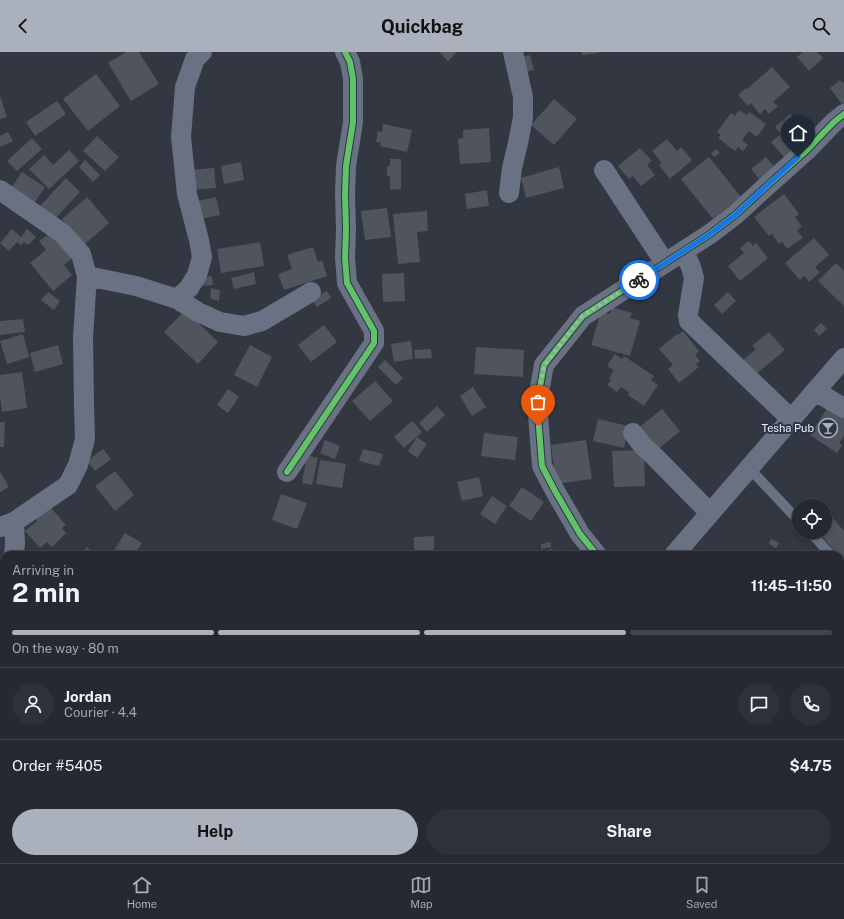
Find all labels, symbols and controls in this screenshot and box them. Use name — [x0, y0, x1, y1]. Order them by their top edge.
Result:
icon: back — [12, 15, 34, 37]
icon: search — [810, 15, 832, 37]
text: Quickbag — [381, 16, 463, 37]
pin — [781, 116, 815, 157]
icon: home — [787, 122, 809, 144]
courier — [619, 260, 659, 300]
icon: bike — [628, 269, 650, 291]
pin — [521, 385, 555, 426]
icon: bag — [527, 391, 549, 413]
bar icon: Tesha Pub — [817, 417, 839, 439]
place label: Tesha Pub — [761, 422, 814, 434]
map controls — [792, 499, 832, 539]
button: locate — [792, 499, 832, 539]
text: Arriving in — [12, 563, 74, 578]
text: 2 min — [12, 577, 80, 608]
text: 11:45–11:50 — [751, 577, 832, 594]
text: On the way · 80 m — [12, 641, 119, 656]
button: person — [12, 683, 54, 725]
button: chat — [738, 683, 780, 725]
button: phone — [790, 683, 832, 725]
text: Jordan — [64, 688, 111, 705]
text: Courier · 4.4 — [64, 705, 137, 720]
text: Order #5405 — [12, 757, 102, 774]
text: $4.75 — [790, 757, 832, 774]
button: Help — [12, 809, 418, 855]
button: Share — [426, 809, 832, 855]
tab: Home — [127, 874, 157, 910]
tab: Map — [410, 874, 433, 910]
tab: Saved — [686, 874, 717, 910]

